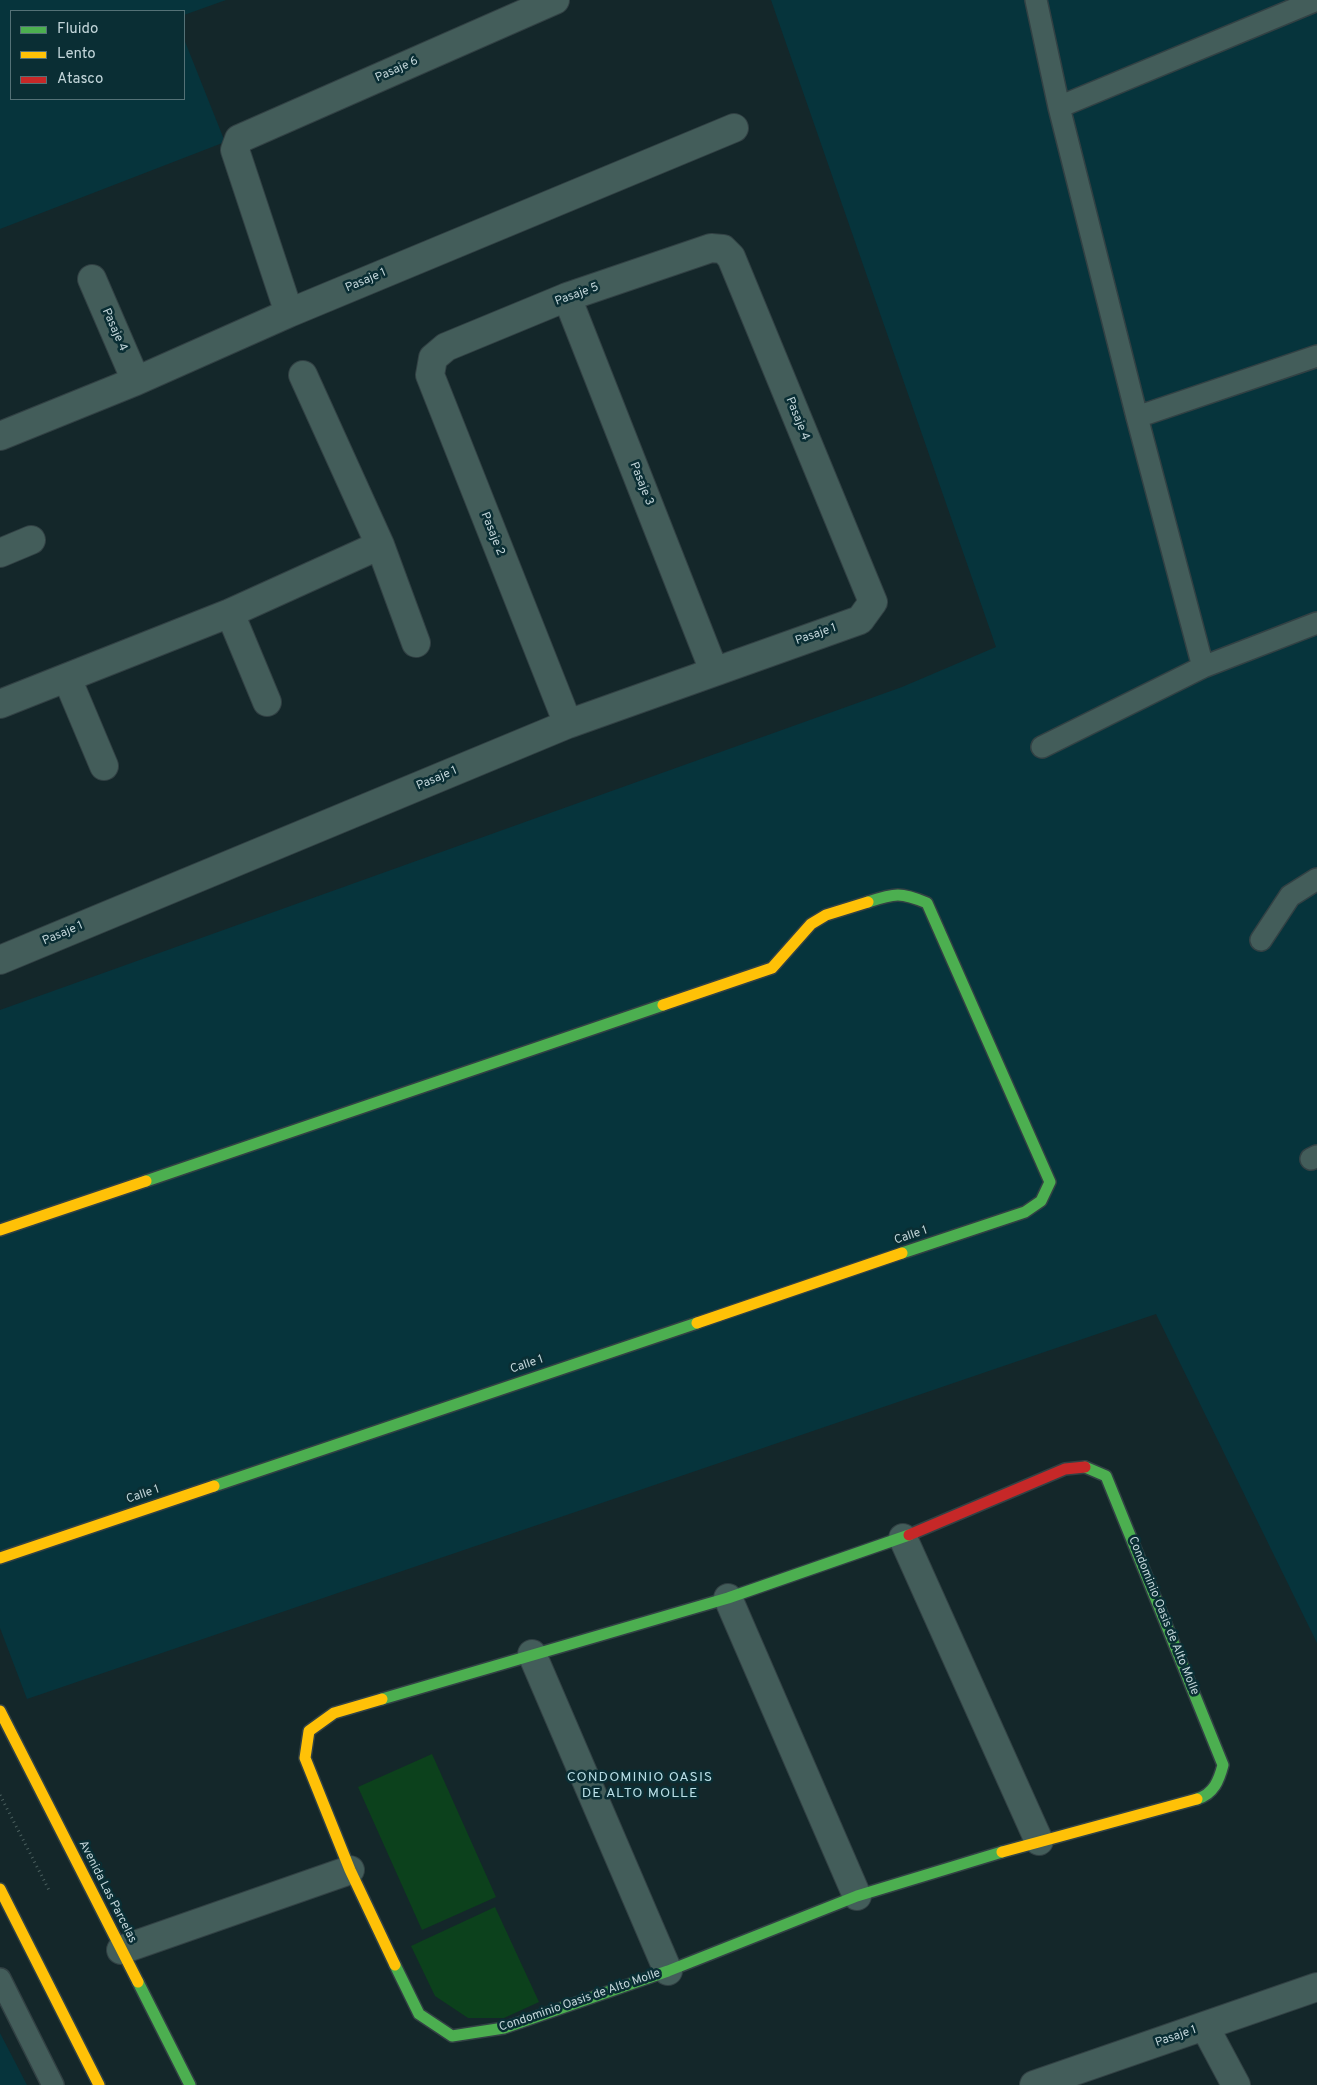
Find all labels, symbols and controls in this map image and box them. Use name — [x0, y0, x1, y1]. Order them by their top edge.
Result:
legend — [10, 10, 185, 100]
text: Fluido — [57, 20, 98, 39]
text: Lento — [57, 45, 96, 64]
street label: Pasaje 6 — [373, 54, 421, 86]
text: Atasco — [57, 70, 103, 89]
street label: Pasaje 1 — [344, 266, 388, 296]
street label: Pasaje 5 — [553, 280, 601, 310]
street label: Pasaje 4 — [98, 306, 130, 354]
street label: Pasaje 4 — [782, 395, 812, 443]
street label: Pasaje 3 — [626, 460, 656, 508]
street label: Pasaje 2 — [477, 510, 507, 558]
street label: Pasaje 1 — [794, 621, 838, 649]
street label: Pasaje 1 — [415, 764, 459, 794]
street label: Pasaje 1 — [41, 919, 85, 949]
street label: Calle 1 — [893, 1224, 929, 1248]
street label: Calle 1 — [509, 1353, 545, 1377]
street label: Calle 1 — [125, 1483, 161, 1507]
street label: Condominio Oasis de Alto Molle — [1125, 1535, 1201, 1697]
district label: CONDOMINIO OASIS DE ALTO MOLLE — [565, 1770, 715, 1802]
street label: Avenida Las Parcelas — [75, 1838, 139, 1946]
street label: Condominio Oasis de Alto Molle — [497, 1967, 663, 2035]
street label: Pasaje 1 — [1154, 2023, 1198, 2051]

